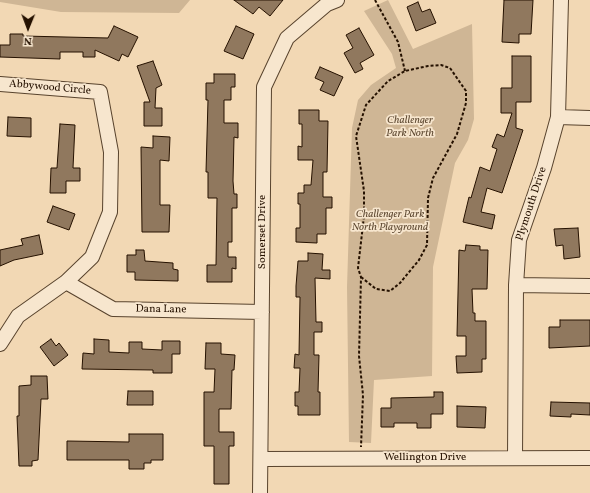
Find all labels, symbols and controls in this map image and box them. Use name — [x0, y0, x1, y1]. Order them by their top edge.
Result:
north arrow — [8, 8, 48, 48]
text: N — [24, 33, 32, 48]
street label: Abbywood Circle — [8, 78, 92, 98]
park label: Challenger Park North — [386, 114, 434, 140]
street label: Plymouth Drive — [514, 165, 550, 243]
street label: Somerset Drive — [256, 195, 270, 269]
park label: Challenger Park North Playground — [352, 208, 428, 234]
street label: Dana Lane — [135, 303, 187, 317]
street label: Wellington Drive — [384, 451, 466, 465]

